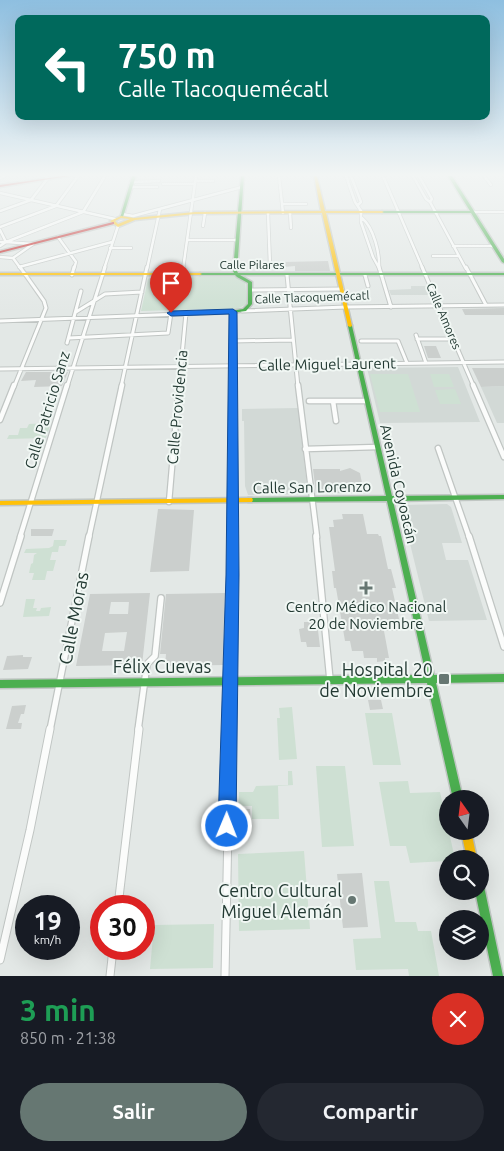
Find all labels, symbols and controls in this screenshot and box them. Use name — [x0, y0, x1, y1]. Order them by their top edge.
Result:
icon: left — [35, 35, 100, 100]
text: 750 m — [118, 35, 216, 75]
text: Calle Tlacoquemécatl — [118, 76, 329, 101]
street label: Calle Pilares — [220, 258, 285, 271]
pin — [150, 262, 192, 313]
icon: arrive — [157, 269, 185, 297]
street label: Calle Amores — [424, 281, 464, 351]
street label: Calle Tlacoquemécatl — [254, 289, 370, 305]
street label: Calle Patricio Sanz — [21, 349, 73, 471]
street label: Calle Providencia — [164, 349, 190, 465]
street label: Calle Miguel Laurent — [258, 354, 396, 374]
street label: Avenida Coyoacán — [377, 423, 421, 545]
street label: Calle San Lorenzo — [253, 477, 371, 497]
street label: Calle Moras — [54, 570, 92, 666]
marker: Centro Médico Nacional 20 de Noviembre — [359, 581, 373, 595]
place label: Centro Médico Nacional 20 de Noviembre — [286, 598, 446, 632]
street label: Félix Cuevas — [113, 656, 211, 676]
place label: Hospital 20 de Noviembre — [319, 659, 433, 700]
marker: Hospital 20 de Noviembre — [437, 672, 451, 686]
north arrow — [439, 790, 489, 840]
map controls — [439, 790, 489, 960]
position arrow — [200, 799, 252, 851]
button: search — [439, 850, 489, 900]
place label: Centro Cultural Miguel Alemán — [218, 880, 342, 921]
marker: Centro Cultural Miguel Alemán — [346, 894, 358, 906]
speed limit sign: 30 — [90, 895, 155, 960]
text: 19 — [33, 907, 62, 935]
button: layers — [439, 910, 489, 960]
text: km/h — [34, 933, 61, 946]
text: 3 min — [20, 993, 96, 1027]
button: close — [432, 993, 484, 1045]
text: 850 m · 21:38 — [20, 1029, 116, 1047]
button: Salir — [20, 1083, 247, 1141]
button: Compartir — [257, 1083, 484, 1141]

